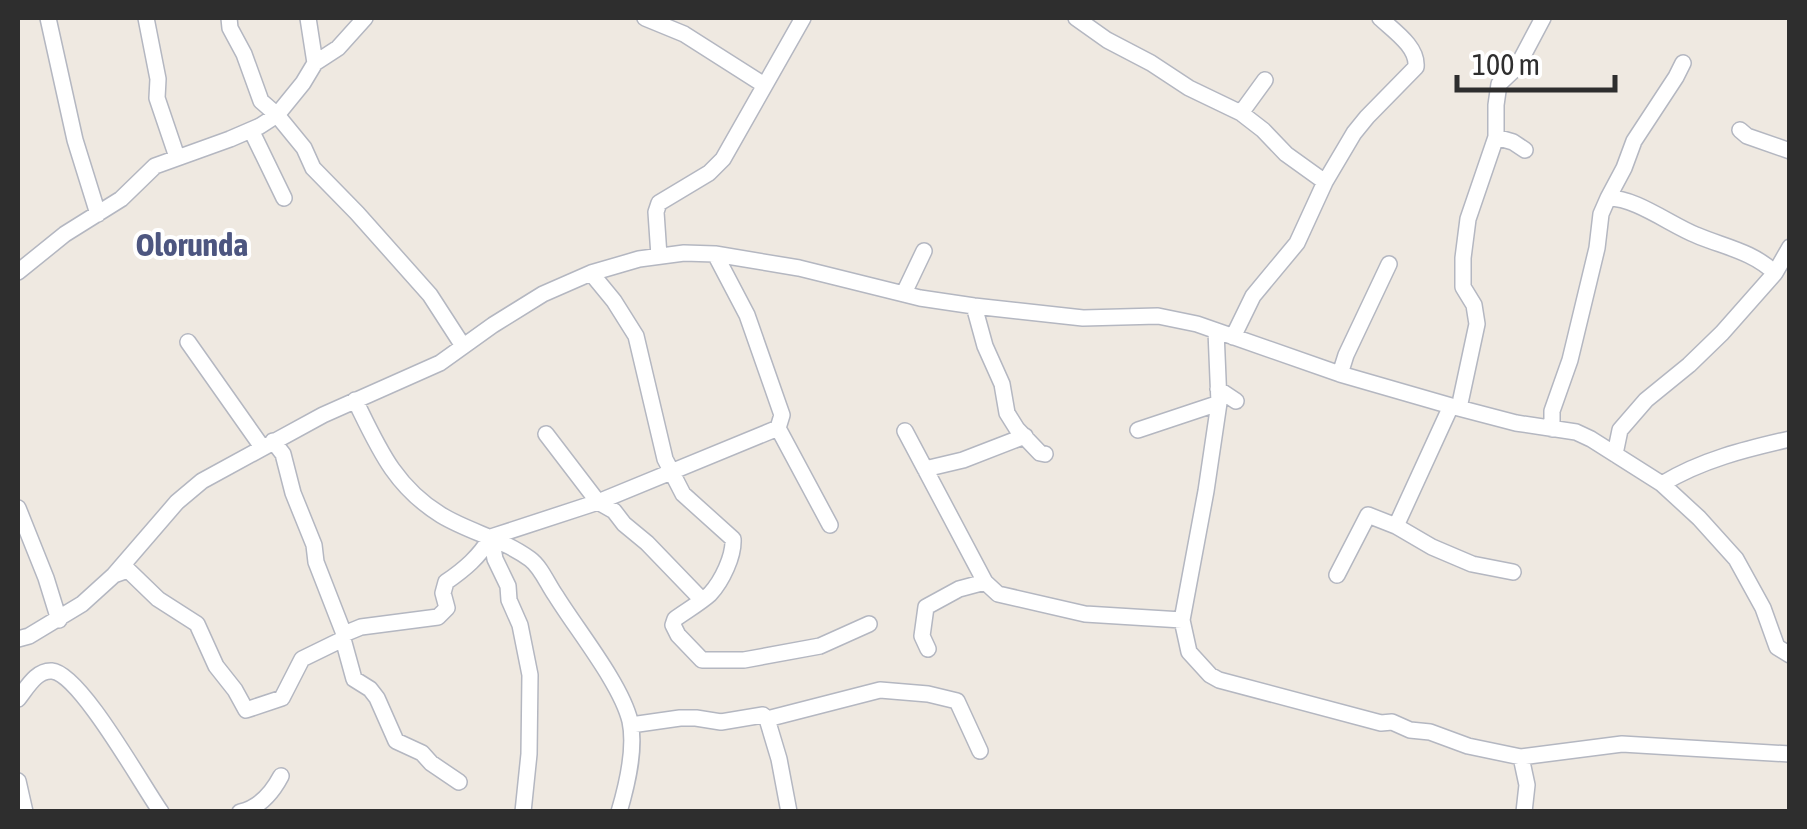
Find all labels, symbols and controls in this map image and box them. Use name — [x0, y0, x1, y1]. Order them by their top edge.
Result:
scale bar — [1457, 30, 1614, 92]
text: 100 m — [1472, 47, 1540, 81]
district label: Olorunda — [136, 226, 248, 263]

